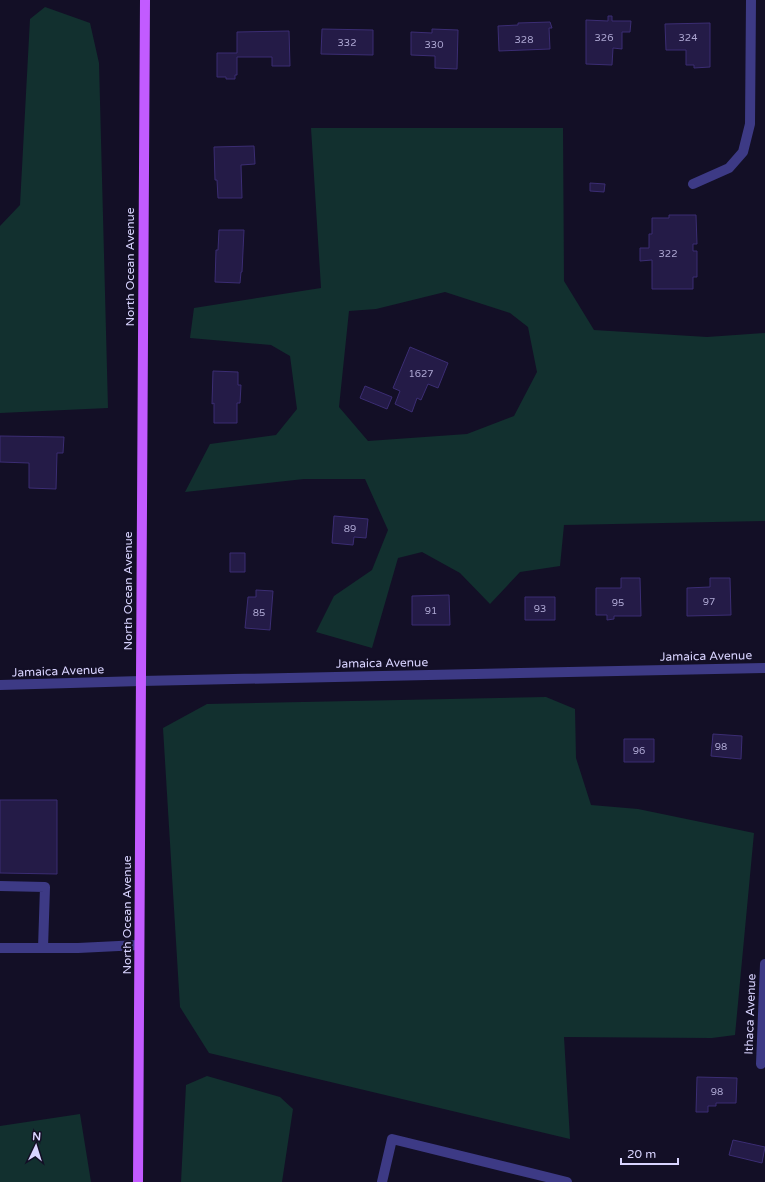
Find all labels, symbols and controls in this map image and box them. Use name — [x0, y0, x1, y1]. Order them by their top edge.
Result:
house number: 326 — [595, 32, 613, 44]
house number: 324 — [679, 32, 697, 44]
house number: 328 — [515, 34, 533, 46]
house number: 332 — [338, 37, 356, 49]
house number: 330 — [425, 39, 443, 51]
street label: North Ocean Avenue — [123, 207, 137, 327]
house number: 322 — [659, 248, 677, 260]
house number: 1627 — [408, 368, 434, 380]
house number: 89 — [344, 523, 356, 535]
street label: North Ocean Avenue — [121, 531, 135, 651]
house number: 97 — [703, 596, 715, 608]
house number: 95 — [612, 597, 624, 609]
house number: 93 — [534, 603, 546, 615]
house number: 91 — [425, 605, 437, 617]
house number: 85 — [253, 607, 265, 619]
street label: Jamaica Avenue — [660, 648, 752, 664]
street label: Jamaica Avenue — [336, 655, 428, 671]
street label: Jamaica Avenue — [12, 662, 105, 680]
house number: 98 — [715, 741, 727, 753]
house number: 96 — [633, 745, 645, 757]
street label: North Ocean Avenue — [120, 855, 134, 975]
street label: Ithaca Avenue — [742, 973, 758, 1055]
house number: 98 — [711, 1086, 723, 1098]
north arrow — [16, 1126, 56, 1166]
text: N — [32, 1130, 42, 1143]
scale bar — [621, 1140, 678, 1166]
text: 20 m — [627, 1147, 656, 1161]

